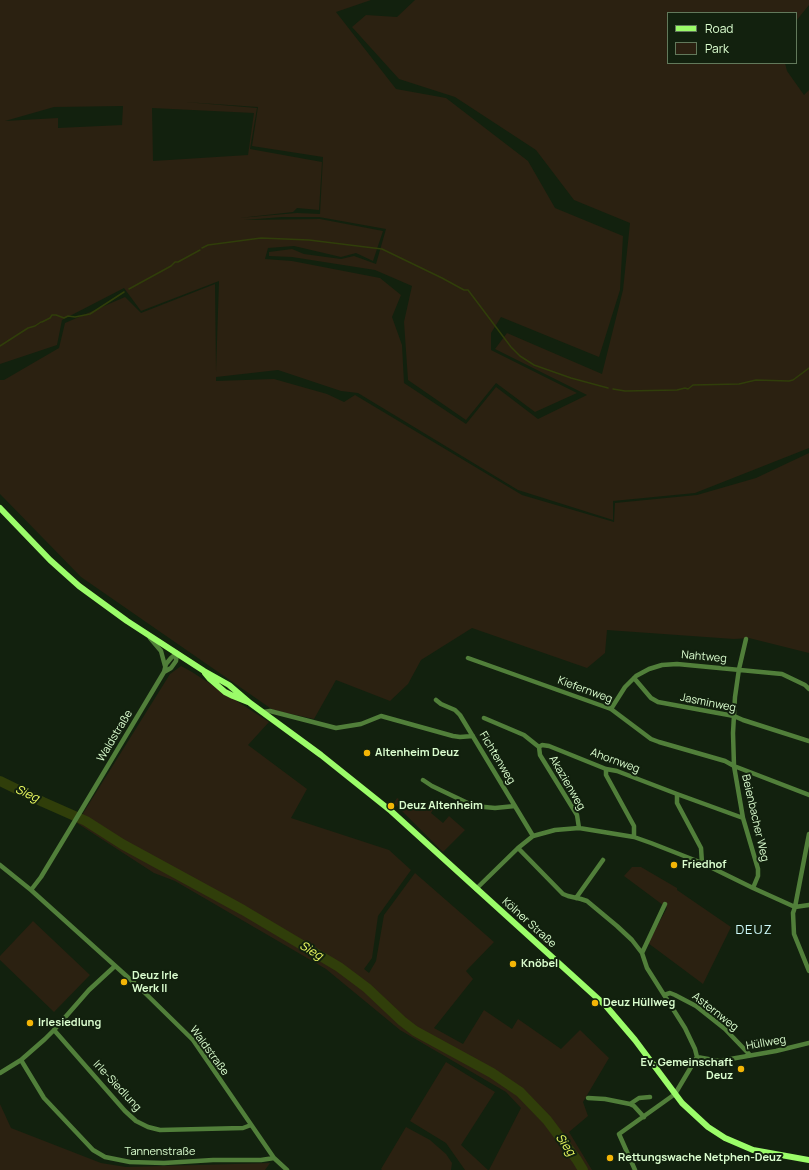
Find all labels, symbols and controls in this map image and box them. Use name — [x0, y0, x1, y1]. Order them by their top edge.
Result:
legend — [667, 12, 797, 64]
text: Road — [705, 20, 733, 37]
text: Park — [705, 40, 729, 57]
street label: Nahtweg — [681, 648, 727, 666]
street label: Kiefernweg — [556, 674, 614, 706]
street label: Jasminweg — [679, 691, 737, 715]
street label: Waldstraße — [94, 708, 136, 764]
street label: Fichtenweg — [476, 729, 518, 787]
place label: Altenheim Deuz — [375, 746, 459, 760]
street label: Ahornweg — [588, 746, 642, 776]
marker: Altenheim Deuz — [362, 748, 372, 758]
street label: Akazienweg — [546, 753, 588, 813]
street label: Beienbacher Weg — [739, 773, 771, 863]
water label: Sieg — [13, 782, 41, 806]
place label: Deuz Altenheim — [399, 799, 483, 813]
marker: Deuz Altenheim — [386, 801, 396, 811]
place label: Friedhof — [682, 858, 726, 872]
marker: Friedhof — [669, 860, 679, 870]
street label: Kölner Straße — [499, 895, 559, 951]
district label: DEUZ — [735, 922, 773, 938]
water label: Sieg — [297, 939, 325, 963]
place label: Knöbel — [521, 957, 558, 971]
marker: Knöbel — [508, 959, 518, 969]
place label: Deuz Irle Werk II — [132, 969, 178, 995]
marker: Deuz Irle Werk II — [119, 977, 129, 987]
street label: Asternweg — [689, 990, 741, 1034]
place label: Deuz Hüllweg — [603, 996, 675, 1010]
marker: Deuz Hüllweg — [590, 998, 600, 1008]
place label: Irlesiedlung — [38, 1016, 101, 1030]
marker: Irlesiedlung — [25, 1018, 35, 1028]
street label: Waldstraße — [187, 1024, 231, 1078]
street label: Hüllweg — [745, 1033, 787, 1053]
place label: Ev. Gemeinschaft Deuz — [641, 1056, 733, 1082]
street label: Irle-Siedlung — [90, 1058, 144, 1114]
marker: Ev. Gemeinschaft Deuz — [736, 1064, 746, 1074]
water label: Sieg — [552, 1131, 578, 1159]
street label: Tannenstraße — [125, 1145, 195, 1159]
place label: Rettungswache Netphen-Deuz — [618, 1151, 782, 1165]
marker: Rettungswache Netphen-Deuz — [605, 1153, 615, 1163]

